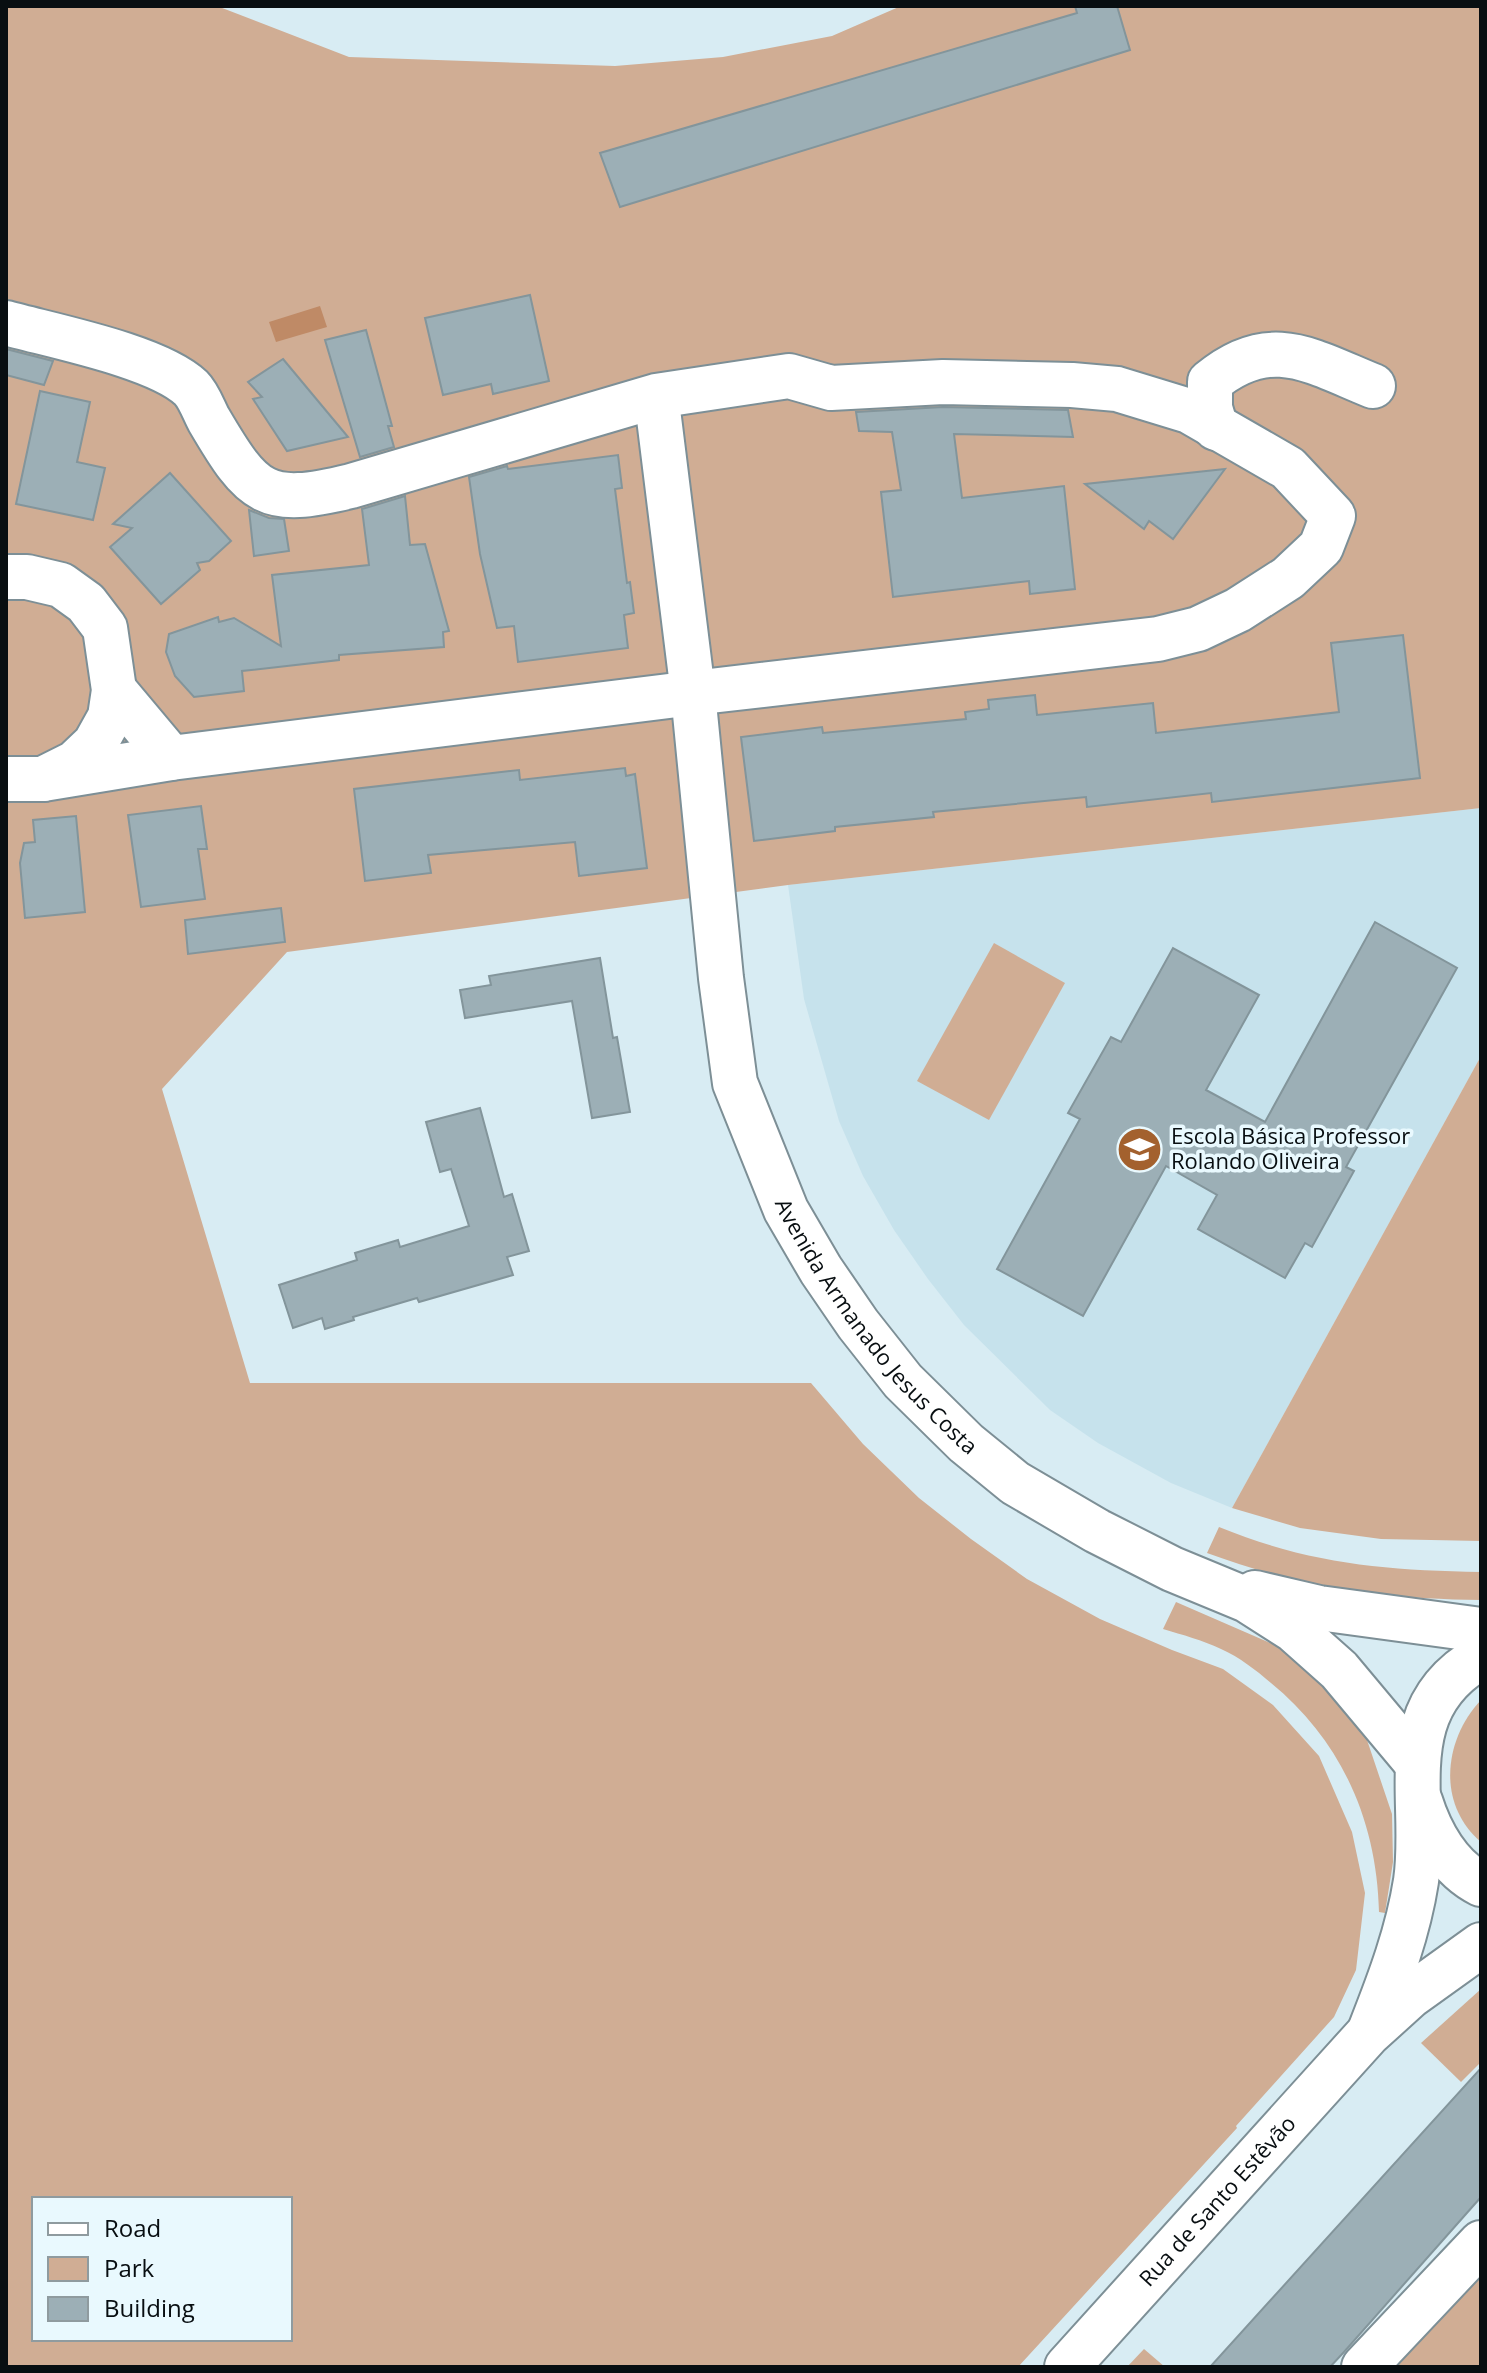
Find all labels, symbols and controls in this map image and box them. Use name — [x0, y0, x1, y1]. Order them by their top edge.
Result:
place label: Escola Básica Professor Rolando Oliveira — [1171, 1120, 1410, 1175]
school or university icon: Escola Básica Professor Rolando Oliveira — [1116, 1125, 1164, 1173]
street label: Avenida Armanado Jesus Costa — [769, 1194, 984, 1461]
street label: Rua de Santo Estêvão — [1131, 2108, 1302, 2292]
legend — [32, 2197, 292, 2341]
text: Road — [104, 2211, 161, 2244]
text: Park — [104, 2251, 155, 2284]
text: Building — [104, 2291, 195, 2324]

